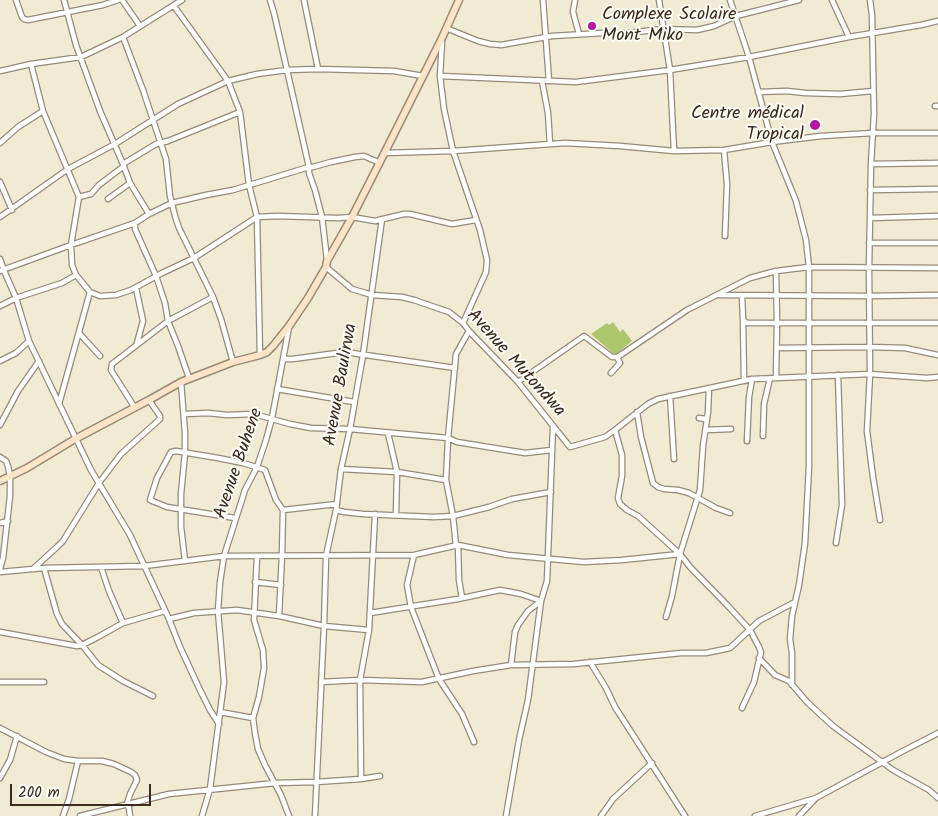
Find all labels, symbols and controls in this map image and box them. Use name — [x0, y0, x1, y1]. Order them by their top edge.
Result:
place label: Complexe Scolaire Mont Miko — [602, 5, 736, 48]
marker: Complexe Scolaire Mont Miko — [586, 20, 598, 32]
place label: Centre médical Tropical — [691, 104, 804, 146]
marker: Centre médical Tropical — [808, 118, 822, 132]
street label: Avenue Mutondwa — [461, 306, 569, 422]
street label: Avenue Baulirwa — [321, 322, 363, 448]
street label: Avenue Buhene — [211, 406, 269, 522]
scale bar — [12, 774, 154, 806]
text: 200 m — [18, 781, 60, 805]

